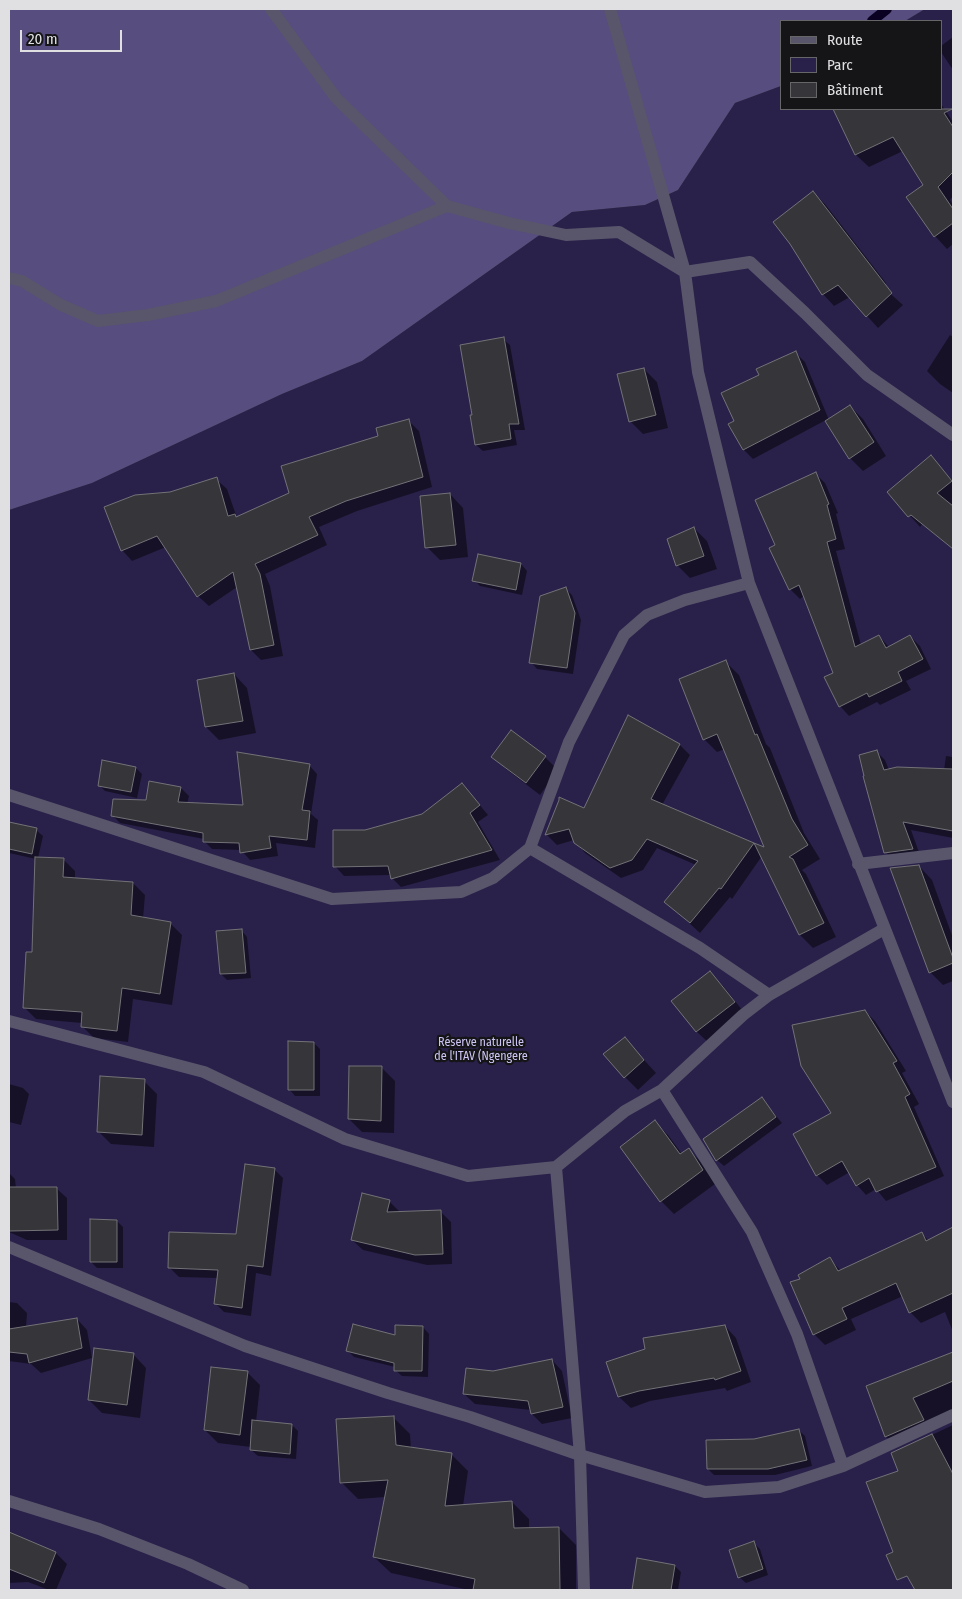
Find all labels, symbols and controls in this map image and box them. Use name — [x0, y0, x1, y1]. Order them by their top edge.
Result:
scale bar — [22, 20, 125, 52]
legend — [780, 20, 942, 110]
text: 20 m — [28, 30, 58, 48]
text: Route — [827, 31, 863, 49]
text: Parc — [827, 56, 853, 74]
text: Bâtiment — [827, 81, 883, 99]
park label: Réserve naturelle de l'ITAV (Ngengere — [434, 1036, 528, 1064]

